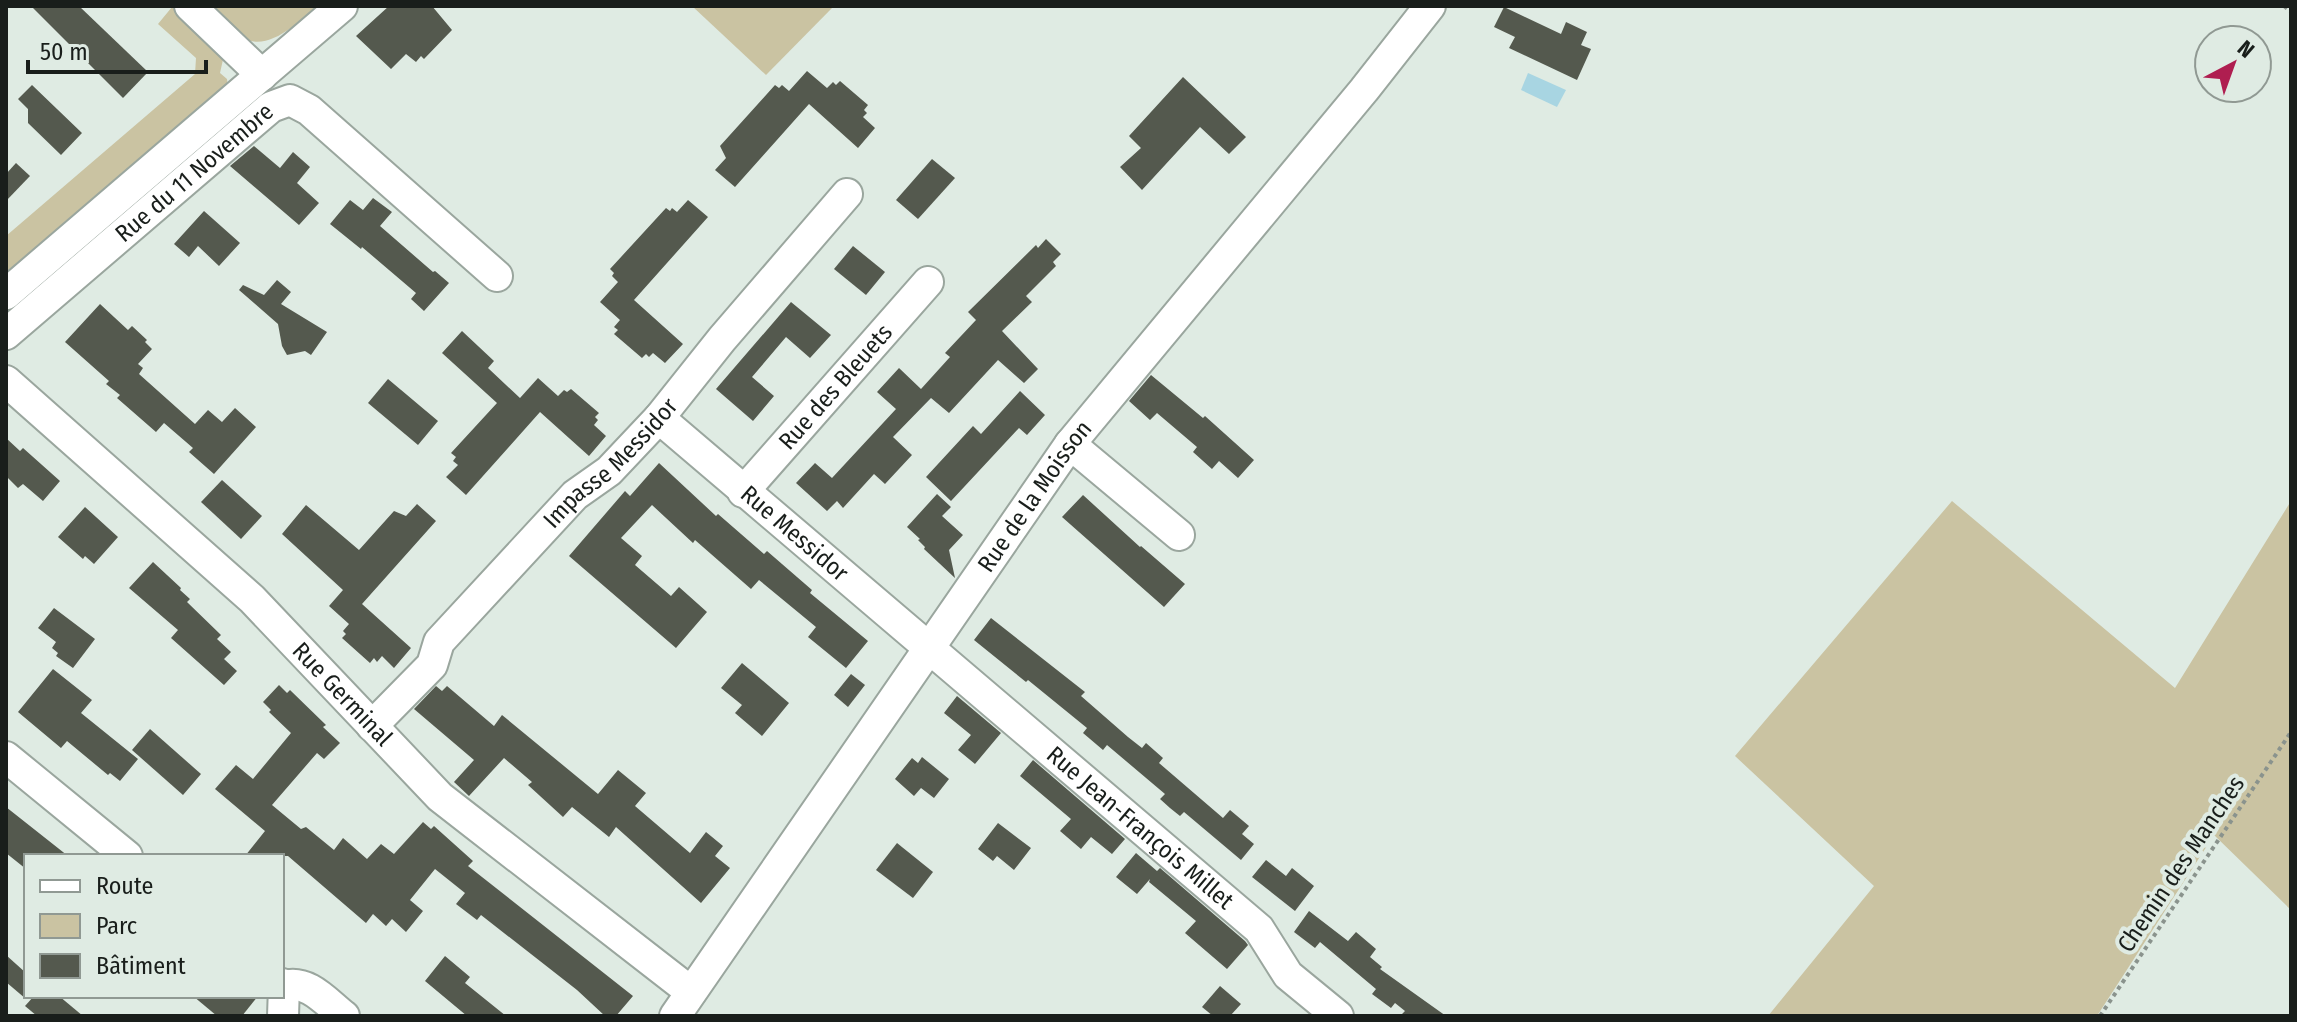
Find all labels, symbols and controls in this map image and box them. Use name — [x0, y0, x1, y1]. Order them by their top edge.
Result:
scale bar — [28, 24, 206, 74]
north arrow — [2193, 24, 2273, 104]
text: N — [2232, 35, 2260, 64]
text: 50 m — [40, 38, 88, 66]
street label: Rue du 11 Novembre — [110, 97, 279, 248]
street label: Rue des Bleuets — [773, 319, 898, 455]
street label: Impasse Messidor — [538, 392, 684, 534]
street label: Rue de la Moisson — [972, 415, 1097, 577]
street label: Rue Messidor — [735, 480, 854, 587]
street label: Rue Germinal — [287, 637, 398, 752]
street label: Rue Jean-François Millet — [1041, 741, 1239, 915]
street label: Chemin des Manches — [2112, 771, 2250, 957]
legend — [24, 854, 284, 998]
text: Route — [96, 872, 153, 900]
text: Parc — [96, 912, 137, 940]
text: Bâtiment — [96, 952, 186, 980]

